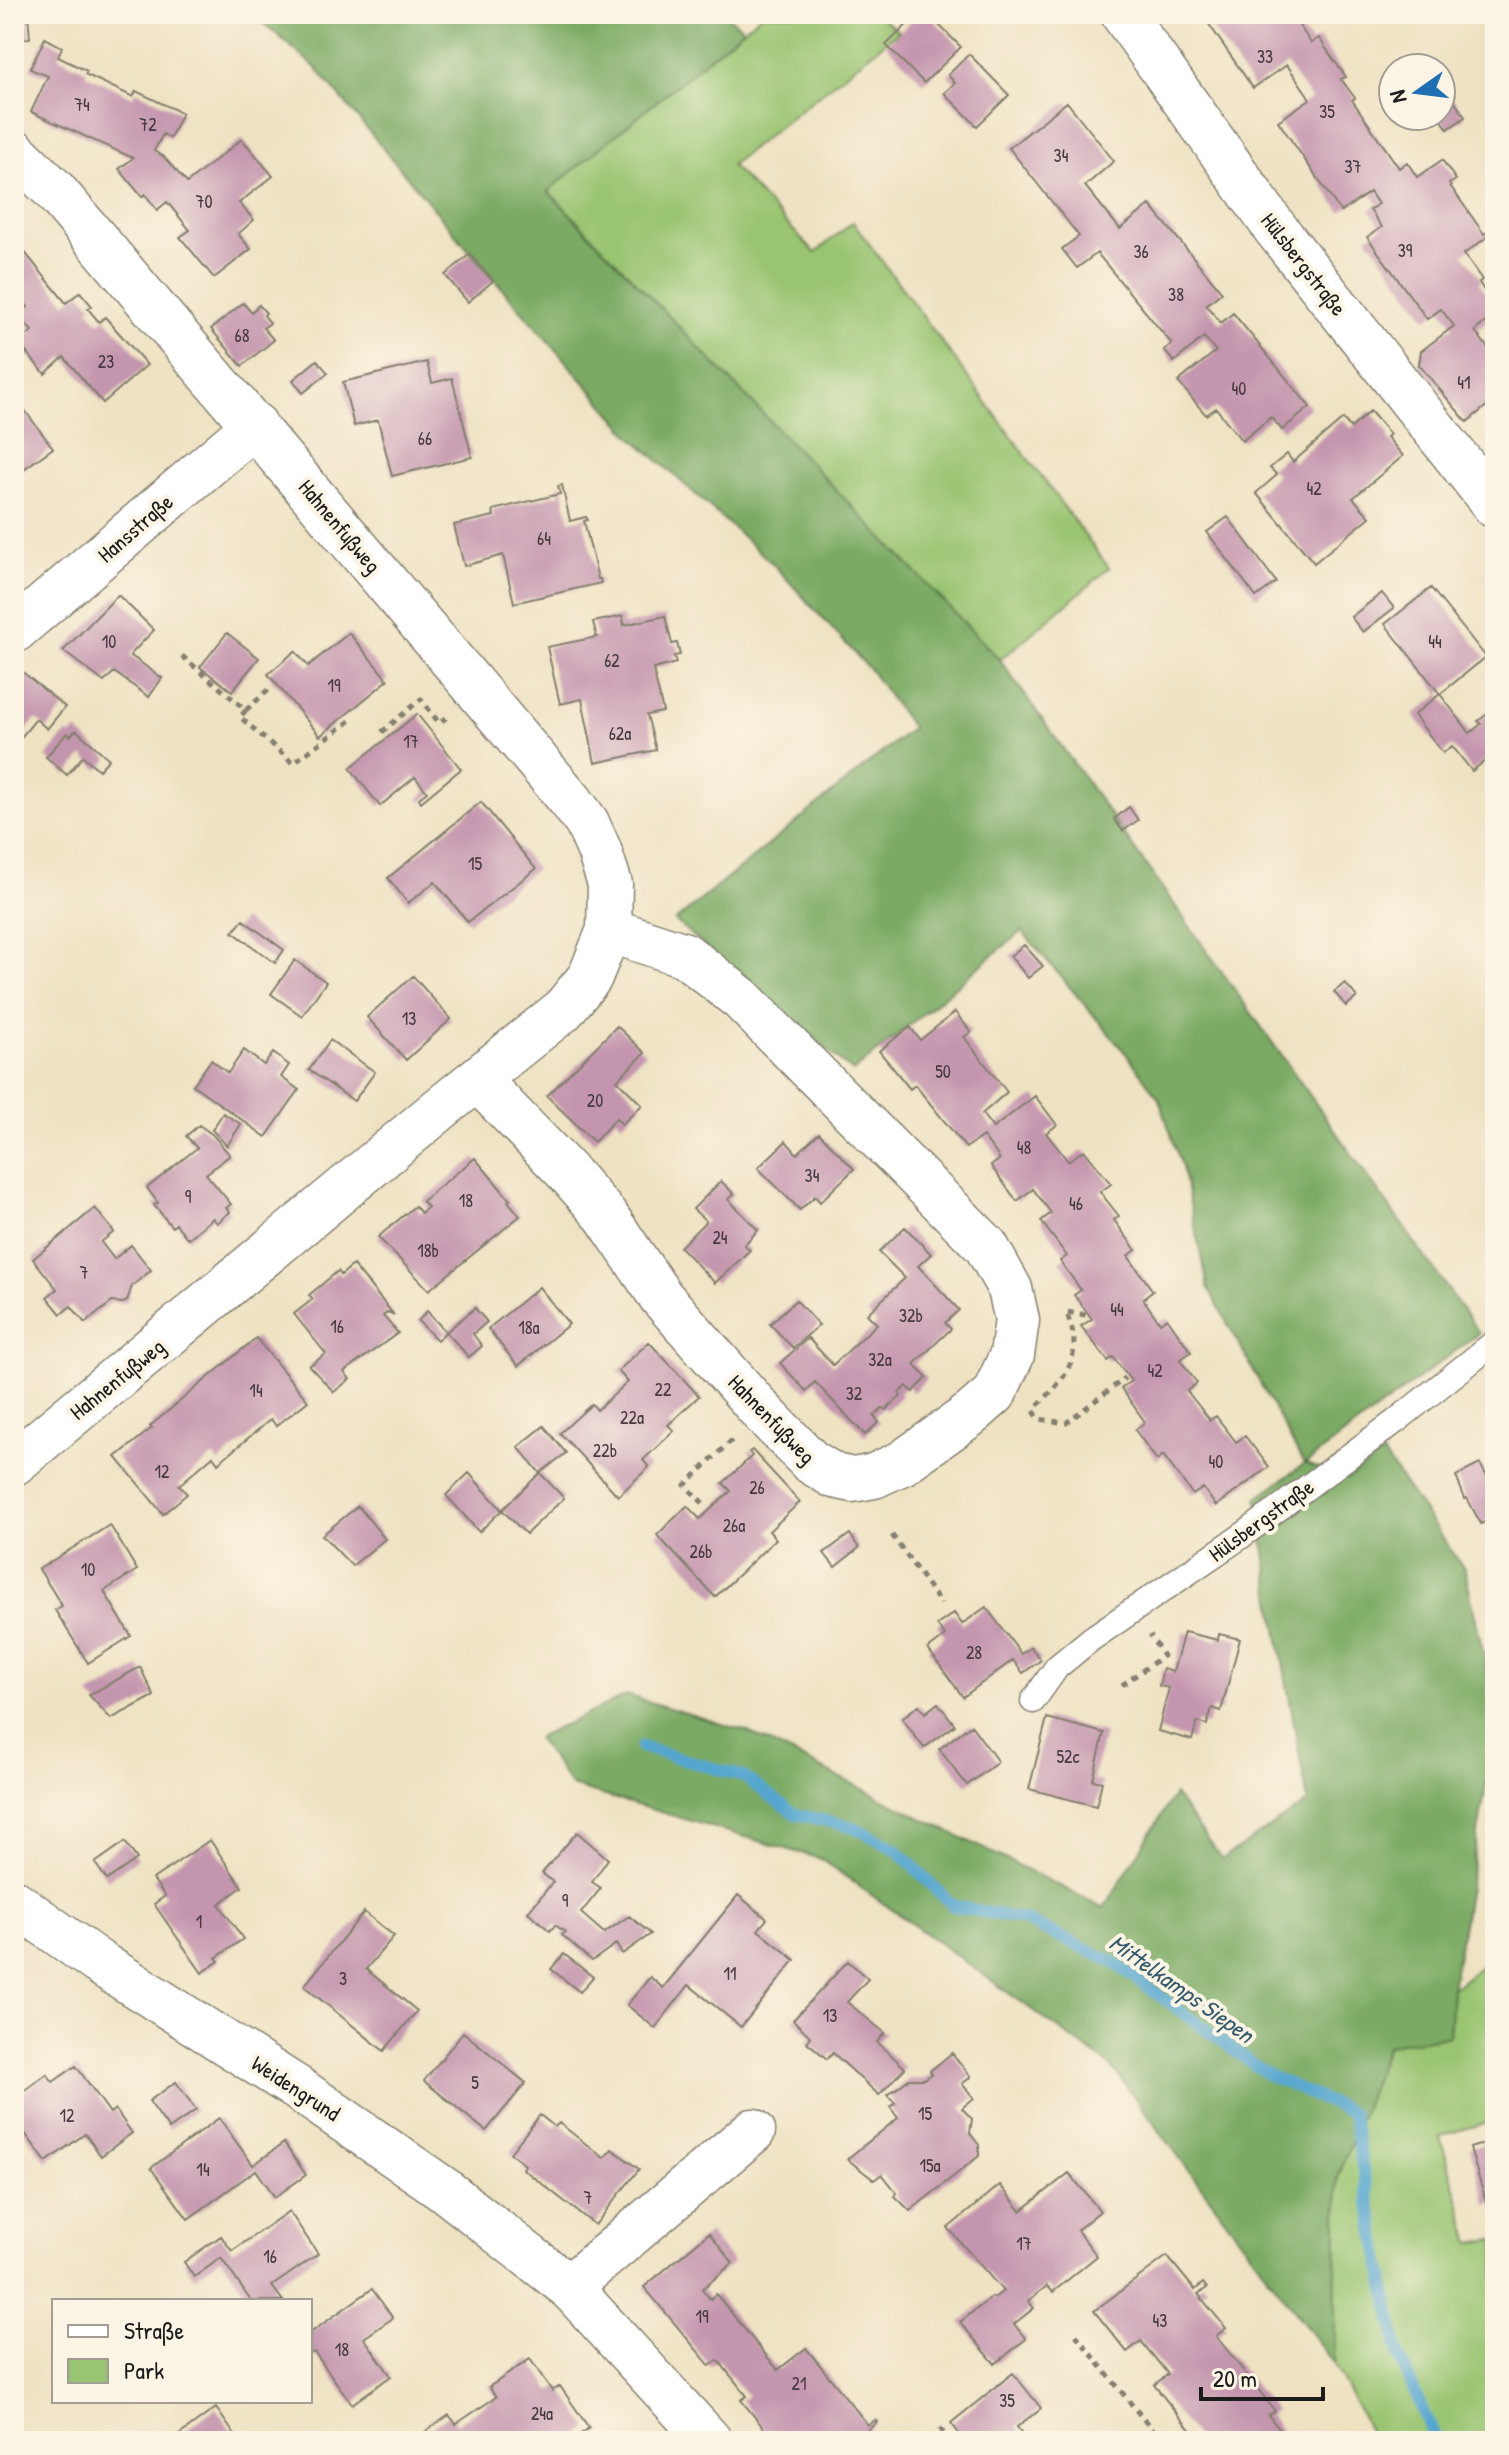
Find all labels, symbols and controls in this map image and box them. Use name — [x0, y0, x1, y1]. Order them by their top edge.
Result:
house number: 33 — [1257, 44, 1273, 69]
north arrow — [1377, 52, 1457, 132]
text: N — [1382, 87, 1414, 106]
house number: 74 — [74, 92, 90, 117]
house number: 35 — [1319, 99, 1335, 124]
house number: 72 — [139, 112, 157, 137]
house number: 34 — [1054, 143, 1069, 168]
house number: 37 — [1345, 154, 1362, 179]
house number: 70 — [196, 189, 212, 214]
street label: Hülsbergstraße — [1254, 206, 1354, 322]
house number: 39 — [1398, 238, 1413, 263]
house number: 36 — [1133, 239, 1149, 264]
house number: 38 — [1168, 282, 1184, 307]
house number: 68 — [235, 323, 250, 348]
house number: 23 — [98, 349, 114, 374]
house number: 41 — [1457, 370, 1471, 395]
house number: 40 — [1232, 376, 1246, 401]
house number: 66 — [418, 426, 432, 451]
street label: Hahnenfußweg — [292, 473, 388, 579]
house number: 42 — [1306, 476, 1322, 501]
street label: Hansstraße — [91, 487, 179, 569]
house number: 64 — [537, 526, 551, 551]
house number: 10 — [102, 629, 116, 654]
house number: 44 — [1428, 629, 1442, 654]
house number: 62 — [604, 648, 620, 673]
house number: 19 — [327, 673, 341, 698]
house number: 62a — [609, 721, 631, 746]
house number: 17 — [403, 729, 419, 754]
house number: 15 — [468, 851, 482, 876]
house number: 13 — [402, 1006, 416, 1031]
house number: 50 — [935, 1059, 951, 1084]
house number: 20 — [587, 1088, 603, 1113]
house number: 48 — [1017, 1135, 1031, 1160]
house number: 34 — [805, 1163, 820, 1188]
house number: 9 — [185, 1184, 192, 1209]
house number: 18 — [459, 1188, 473, 1213]
house number: 46 — [1069, 1191, 1083, 1216]
house number: 24 — [712, 1225, 728, 1250]
house number: 18b — [417, 1238, 439, 1263]
house number: 7 — [80, 1260, 89, 1285]
house number: 44 — [1110, 1297, 1124, 1322]
house number: 32b — [899, 1303, 923, 1328]
house number: 16 — [330, 1314, 344, 1339]
house number: 18a — [518, 1315, 540, 1340]
street label: Hahnenfußweg — [63, 1332, 171, 1426]
house number: 32a — [868, 1347, 892, 1372]
house number: 42 — [1147, 1358, 1163, 1383]
street label: Hahnenfußweg — [722, 1368, 822, 1470]
house number: 22 — [655, 1377, 672, 1402]
house number: 14 — [249, 1378, 263, 1403]
house number: 32 — [846, 1381, 863, 1406]
house number: 22a — [620, 1405, 644, 1430]
house number: 22b — [593, 1438, 617, 1463]
house number: 40 — [1209, 1449, 1223, 1474]
house number: 12 — [155, 1459, 170, 1484]
street label: Hülsbergstraße — [1202, 1472, 1320, 1568]
house number: 26 — [749, 1475, 765, 1500]
house number: 26a — [723, 1513, 745, 1538]
house number: 26b — [689, 1539, 713, 1564]
house number: 10 — [81, 1557, 95, 1582]
house number: 28 — [966, 1640, 982, 1665]
house number: 52c — [1056, 1744, 1080, 1769]
house number: 9 — [562, 1888, 569, 1913]
house number: 1 — [196, 1909, 202, 1934]
water label: Mittelkamps Siepen — [1103, 1926, 1262, 2052]
house number: 11 — [723, 1961, 737, 1986]
house number: 3 — [339, 1966, 347, 1991]
house number: 13 — [823, 2003, 837, 2028]
street label: Weidengrund — [246, 2048, 346, 2128]
house number: 5 — [471, 2070, 479, 2095]
house number: 15 — [918, 2101, 932, 2126]
house number: 12 — [60, 2103, 75, 2128]
house number: 15a — [919, 2153, 941, 2178]
house number: 14 — [196, 2157, 210, 2182]
house number: 7 — [584, 2185, 593, 2210]
house number: 17 — [1016, 2231, 1032, 2256]
house number: 16 — [263, 2244, 277, 2269]
legend — [52, 2299, 312, 2403]
house number: 19 — [695, 2304, 709, 2329]
house number: 43 — [1153, 2308, 1167, 2333]
text: Straße — [124, 2314, 185, 2346]
house number: 18 — [335, 2337, 349, 2362]
scale bar — [1201, 2351, 1323, 2401]
text: Park — [124, 2354, 164, 2386]
text: 20 m — [1213, 2362, 1257, 2394]
house number: 21 — [792, 2371, 806, 2396]
house number: 35 — [999, 2388, 1015, 2413]
house number: 24a — [531, 2401, 553, 2426]

